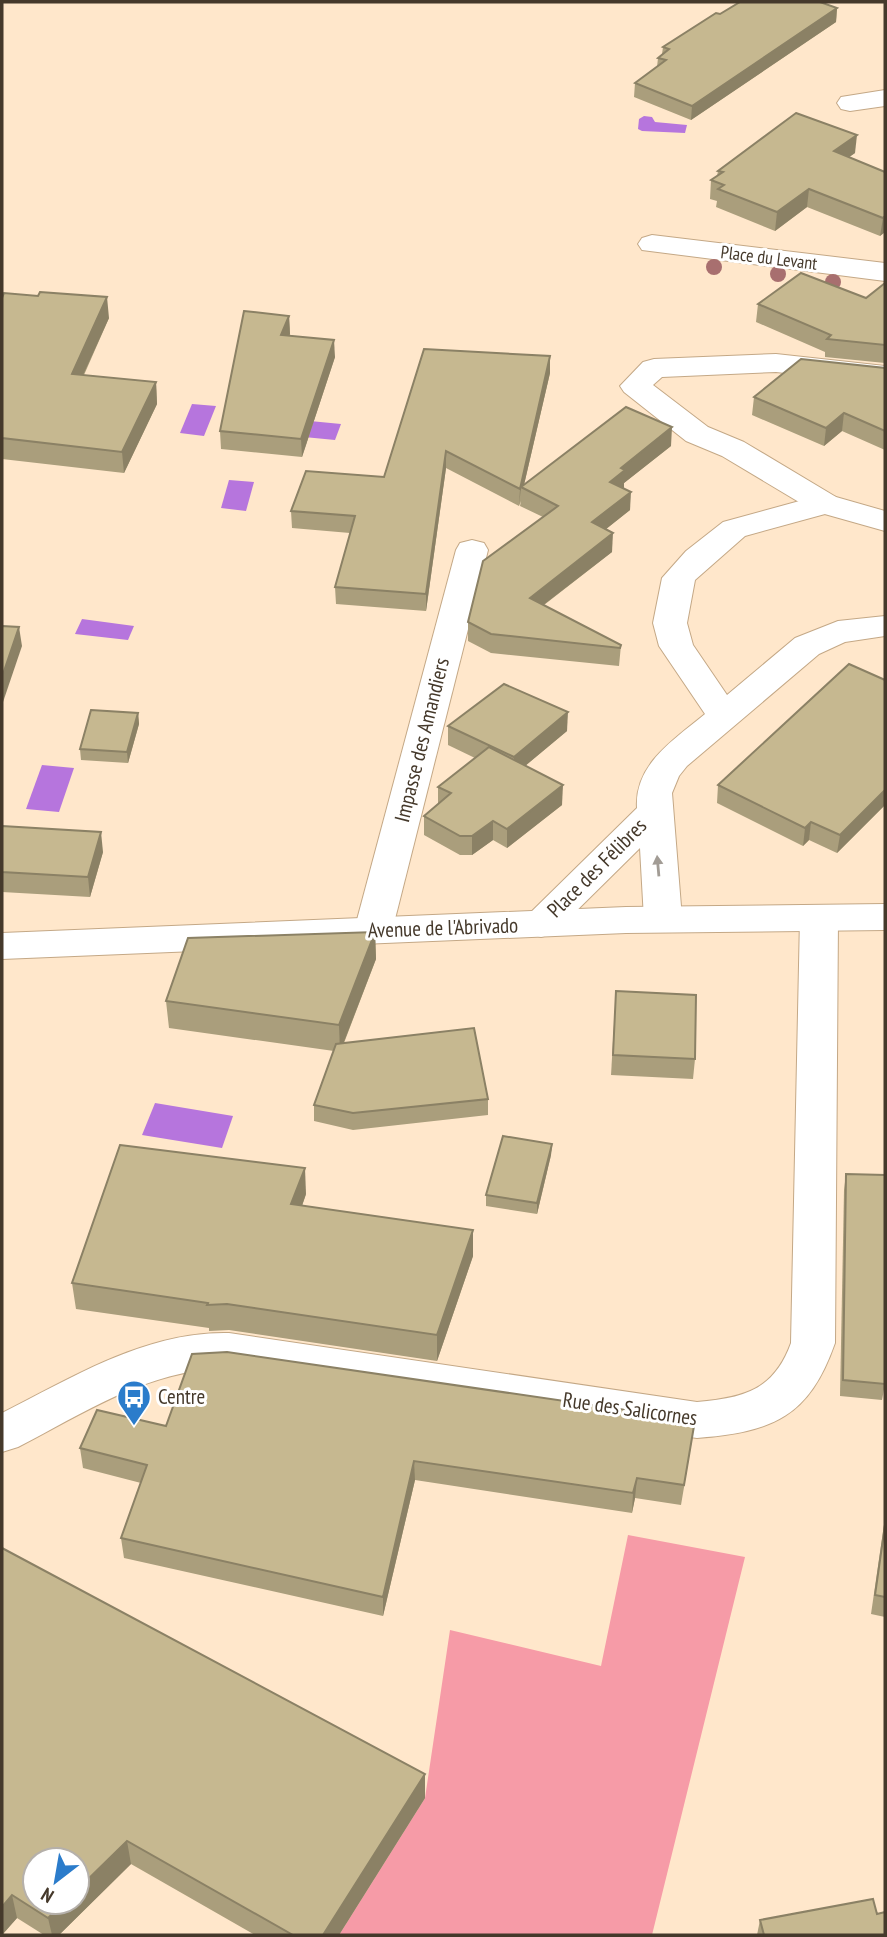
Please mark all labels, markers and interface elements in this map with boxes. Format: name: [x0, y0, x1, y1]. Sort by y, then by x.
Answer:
street label: Place du Levant: [719, 240, 819, 275]
street label: Impasse des Amandiers: [388, 655, 455, 825]
street label: Place des Félibres: [541, 812, 652, 923]
one-way arrow: [653, 855, 664, 877]
street label: Avenue de l'Abrivado: [367, 911, 519, 944]
bus stop icon: Centre: [115, 1378, 153, 1427]
place label: Centre: [158, 1383, 205, 1410]
street label: Rue des Salicornes: [561, 1386, 699, 1431]
north arrow: [21, 1846, 91, 1916]
text: N: [37, 1883, 58, 1909]

